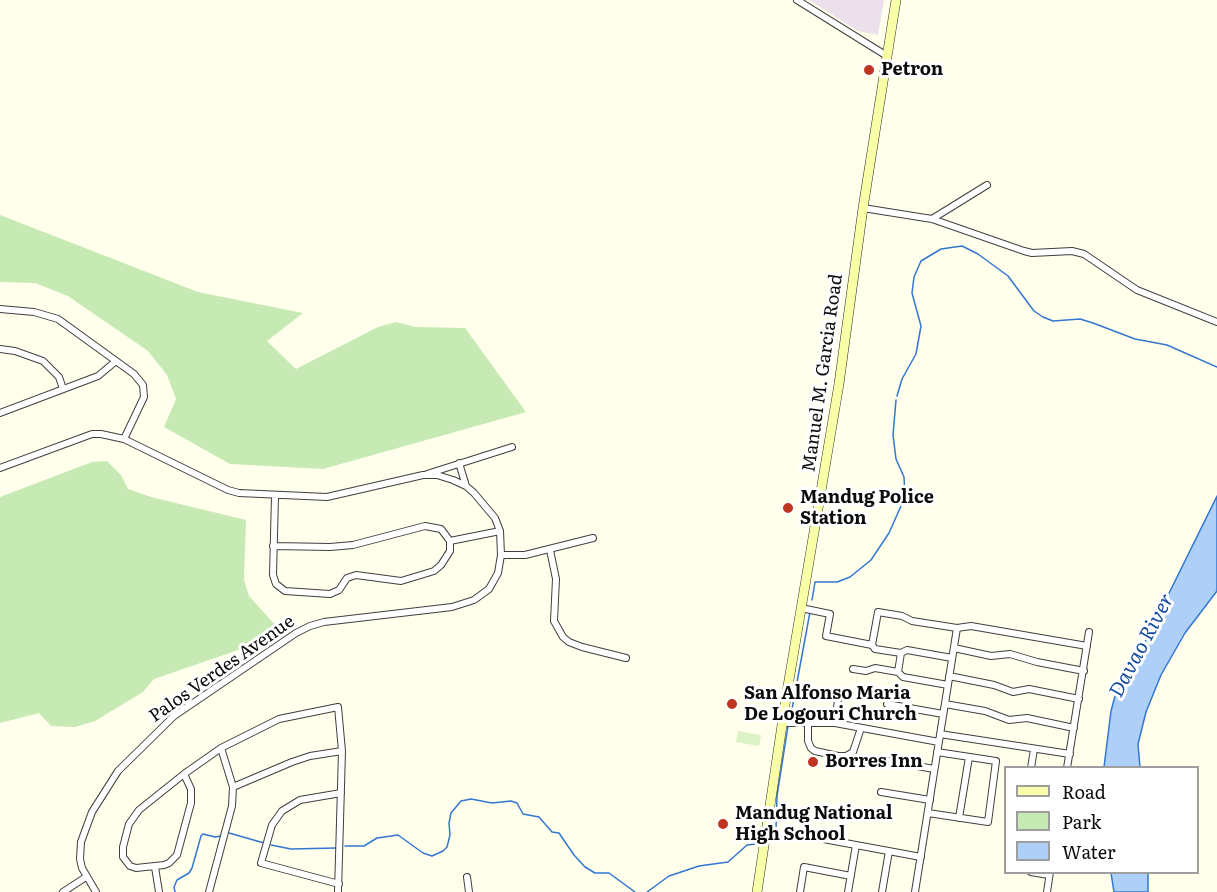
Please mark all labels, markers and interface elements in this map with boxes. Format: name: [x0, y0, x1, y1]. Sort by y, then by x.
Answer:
place label: Petron: [881, 59, 943, 81]
marker: Petron: [862, 63, 876, 77]
street label: Manuel M. Garcia Road: [798, 273, 848, 473]
place label: Mandug Police Station: [800, 487, 934, 530]
marker: Mandug Police Station: [781, 501, 795, 515]
water label: Davao River: [1105, 590, 1179, 702]
street label: Palos Verdes Avenue: [145, 611, 299, 727]
place label: San Alfonso Maria De Logouri Church: [744, 683, 917, 726]
marker: San Alfonso Maria De Logouri Church: [725, 697, 739, 711]
place label: Borres Inn: [825, 751, 923, 773]
marker: Borres Inn: [806, 755, 820, 769]
legend: [1004, 766, 1199, 874]
text: Road: [1062, 778, 1106, 805]
place label: Mandug National High School: [735, 803, 893, 846]
text: Park: [1062, 808, 1101, 835]
marker: Mandug National High School: [716, 817, 730, 831]
text: Water: [1062, 838, 1115, 865]

